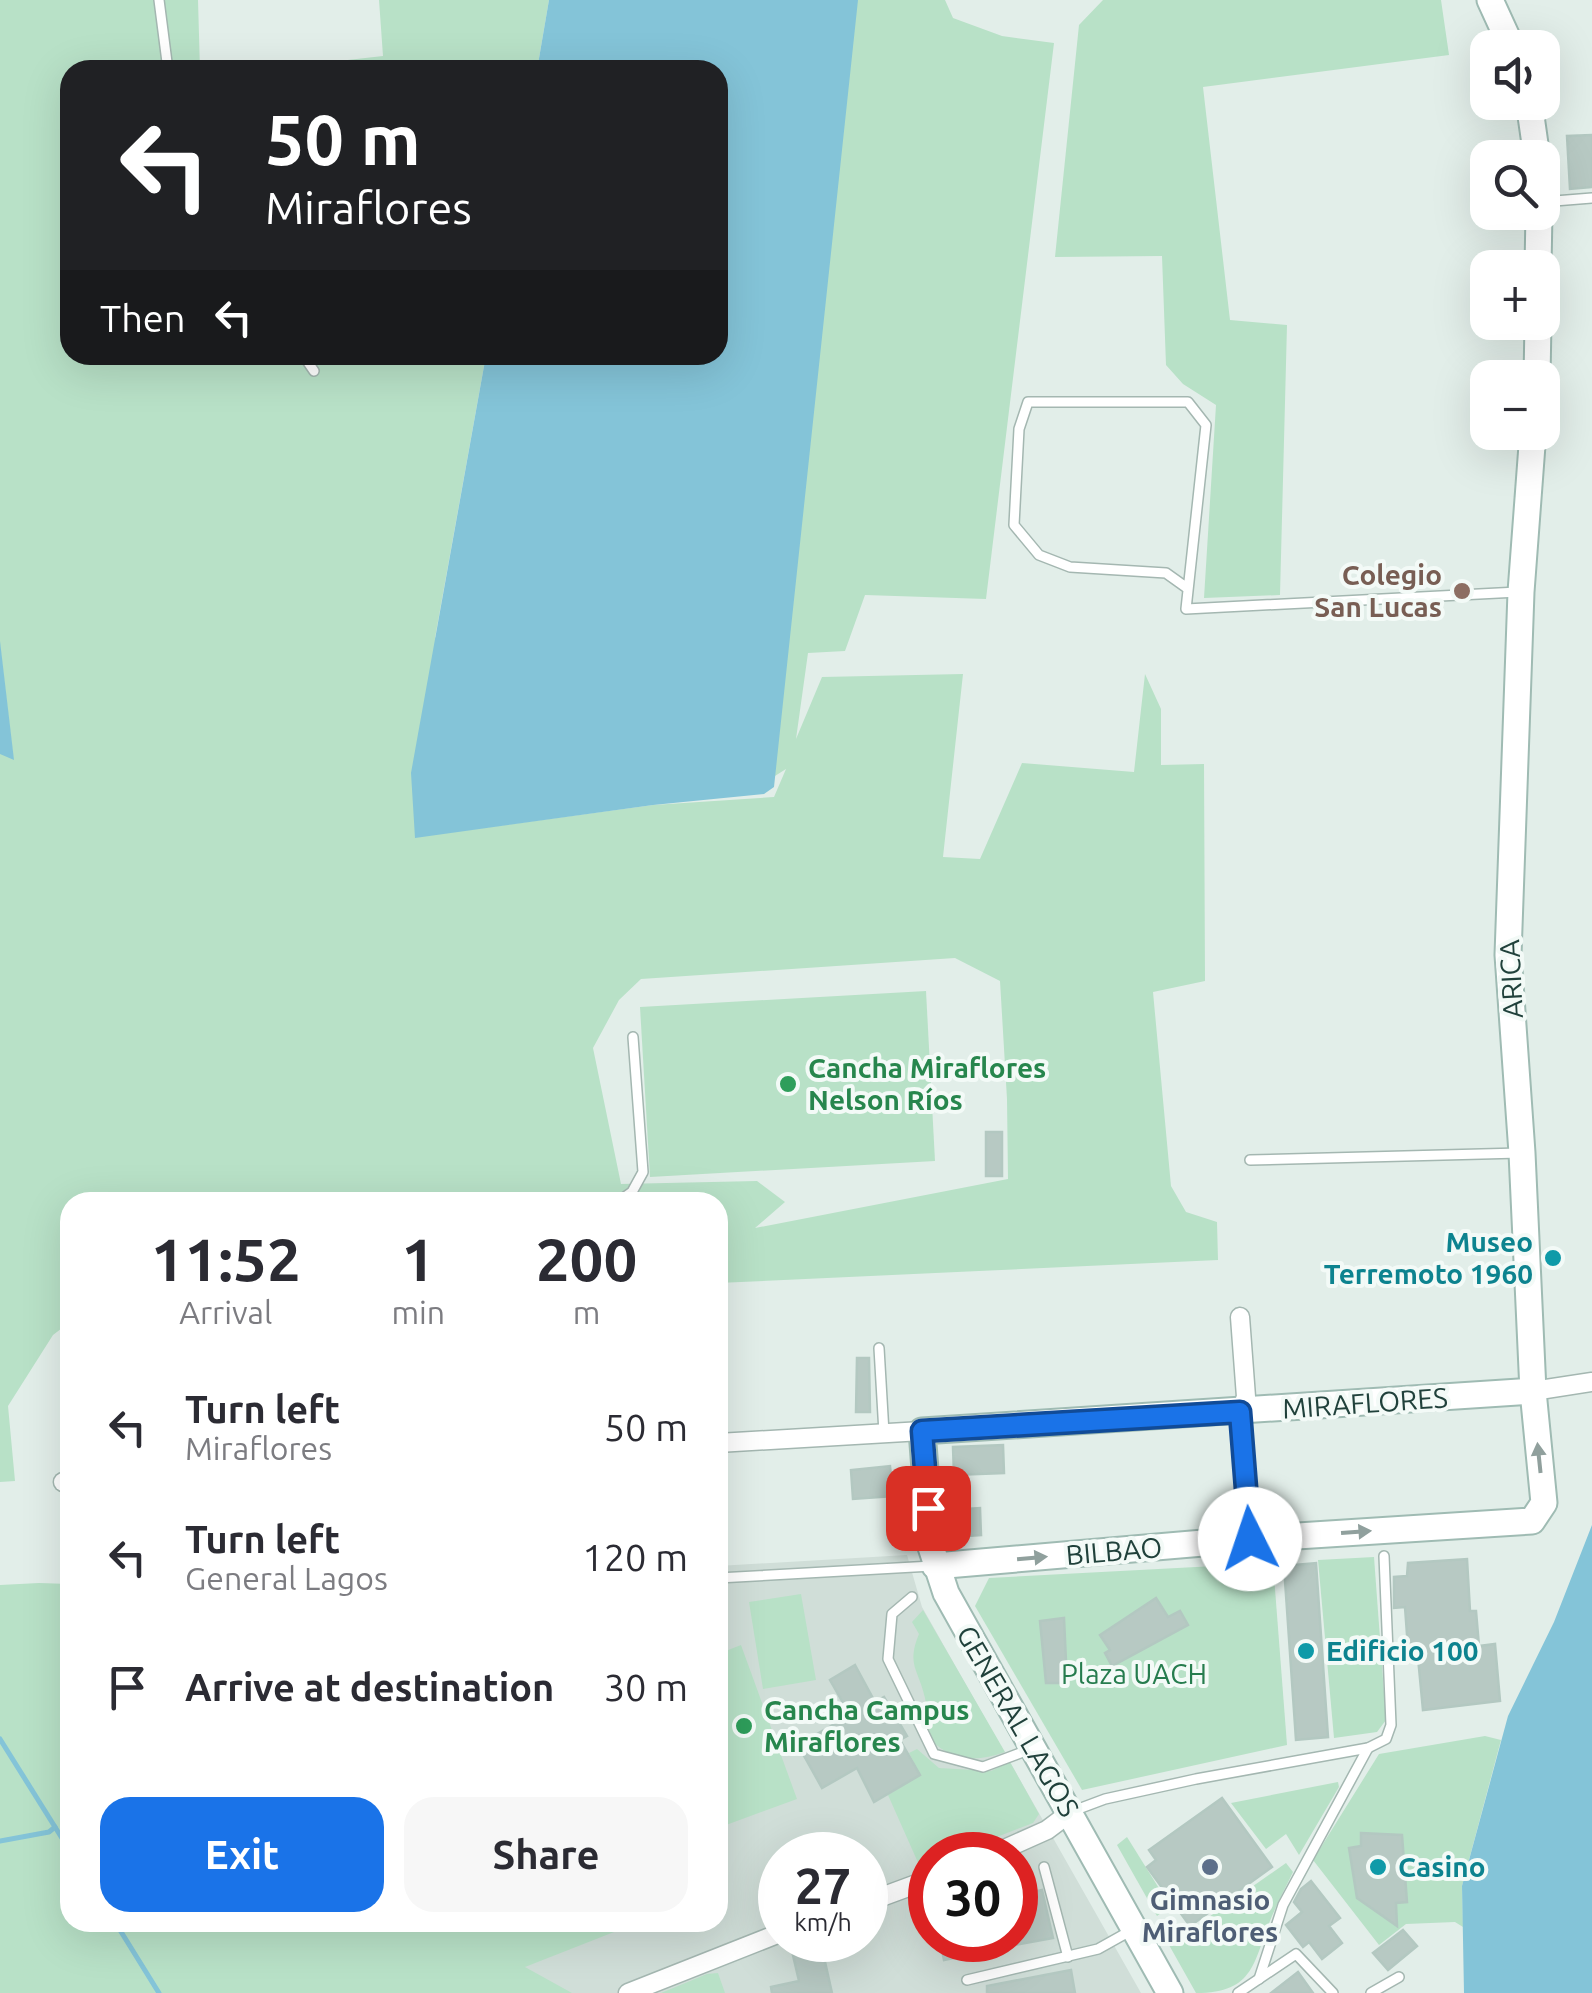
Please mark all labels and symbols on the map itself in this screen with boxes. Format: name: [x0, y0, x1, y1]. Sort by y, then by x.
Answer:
place label: Colegio San Lucas: [1314, 559, 1442, 622]
marker: Colegio San Lucas: [1451, 580, 1473, 602]
street label: ARICA: [1493, 939, 1528, 1019]
place label: Cancha Miraflores Nelson Ríos: [808, 1052, 1046, 1115]
marker: Cancha Miraflores Nelson Ríos: [777, 1073, 799, 1095]
place label: Museo Terremoto 1960: [1324, 1226, 1533, 1289]
marker: Museo Terremoto 1960: [1542, 1247, 1564, 1269]
street label: MIRAFLORES: [1281, 1381, 1449, 1424]
one-way arrow: [1531, 1441, 1547, 1473]
pin: [886, 1466, 971, 1551]
position arrow: [1198, 1487, 1302, 1591]
one-way arrow: [1341, 1524, 1373, 1540]
street label: BILBAO: [1064, 1531, 1163, 1570]
one-way arrow: [1017, 1549, 1049, 1565]
street label: GENERAL LAGOS: [951, 1620, 1086, 1822]
place label: Edificio 100: [1326, 1635, 1479, 1666]
marker: Edificio 100: [1295, 1640, 1317, 1662]
park label: Plaza UACH: [1061, 1658, 1207, 1689]
place label: Cancha Campus Miraflores: [764, 1694, 969, 1757]
marker: Cancha Campus Miraflores: [733, 1715, 755, 1737]
speed limit sign: 30: [908, 1832, 1038, 1962]
place label: Casino: [1398, 1851, 1486, 1882]
marker: Gimnasio Miraflores: [1199, 1856, 1221, 1878]
marker: Casino: [1367, 1856, 1389, 1878]
place label: Gimnasio Miraflores: [1142, 1884, 1278, 1947]

